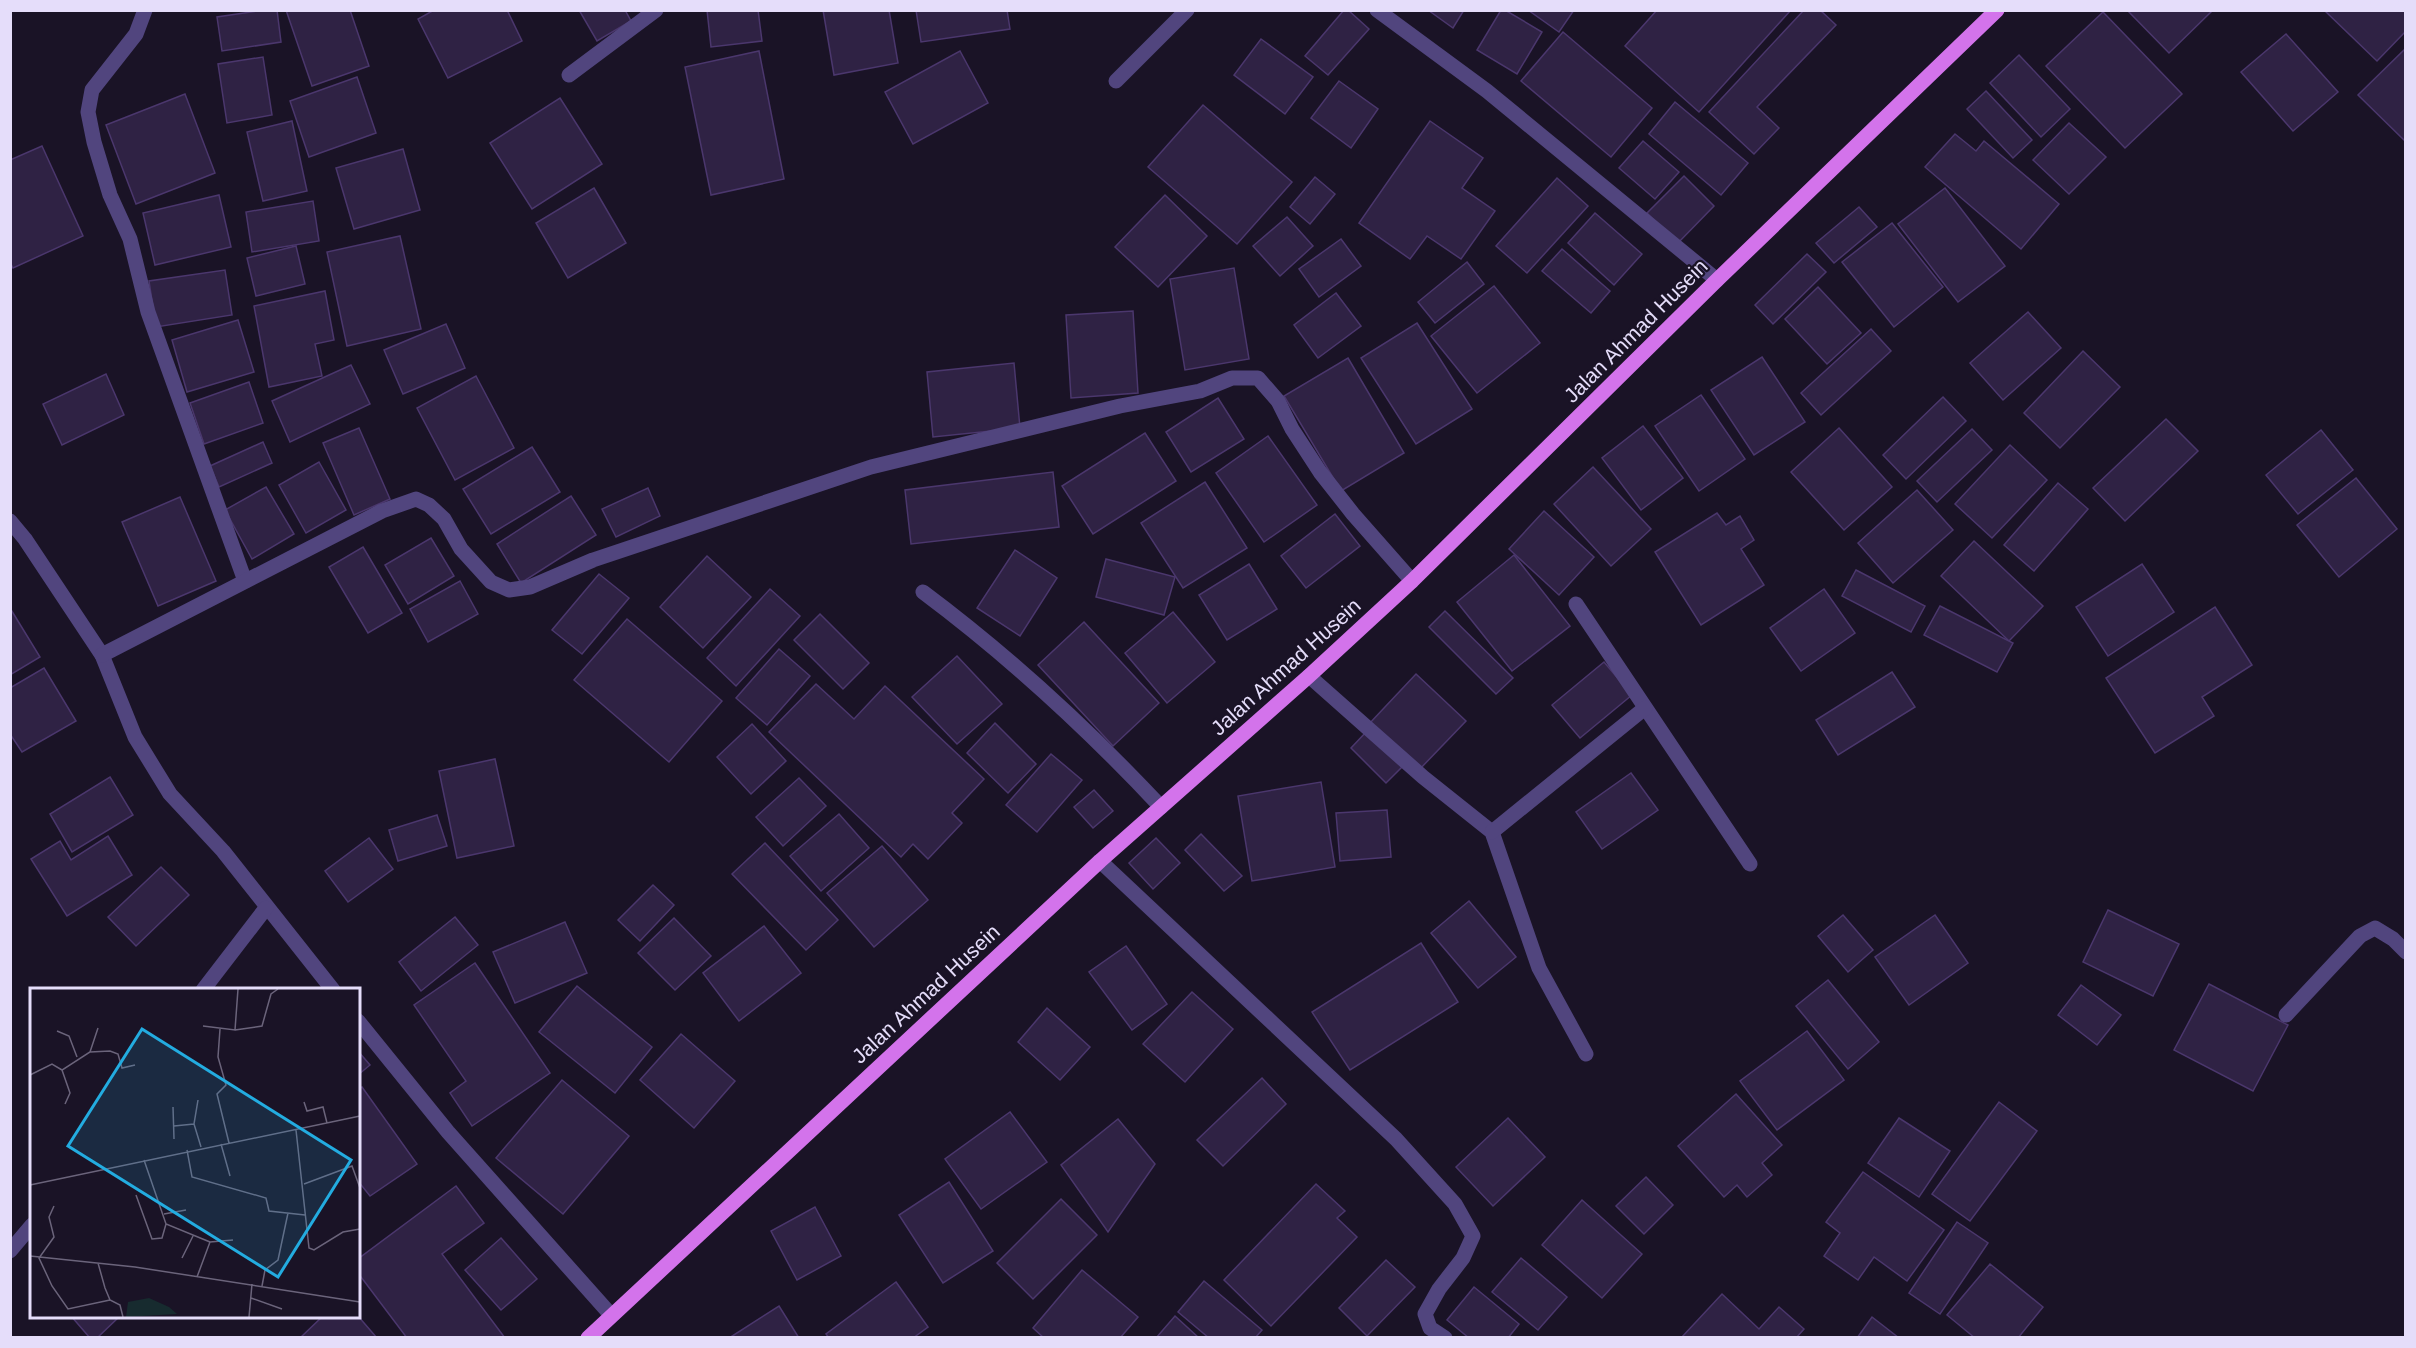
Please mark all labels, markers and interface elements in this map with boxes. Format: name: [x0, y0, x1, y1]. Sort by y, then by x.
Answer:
street label: Jalan Ahmad Husein: [1559, 254, 1712, 407]
street label: Jalan Ahmad Husein: [1206, 594, 1365, 740]
street label: Jalan Ahmad Husein: [847, 920, 1004, 1068]
inset map: [30, 988, 360, 1318]

